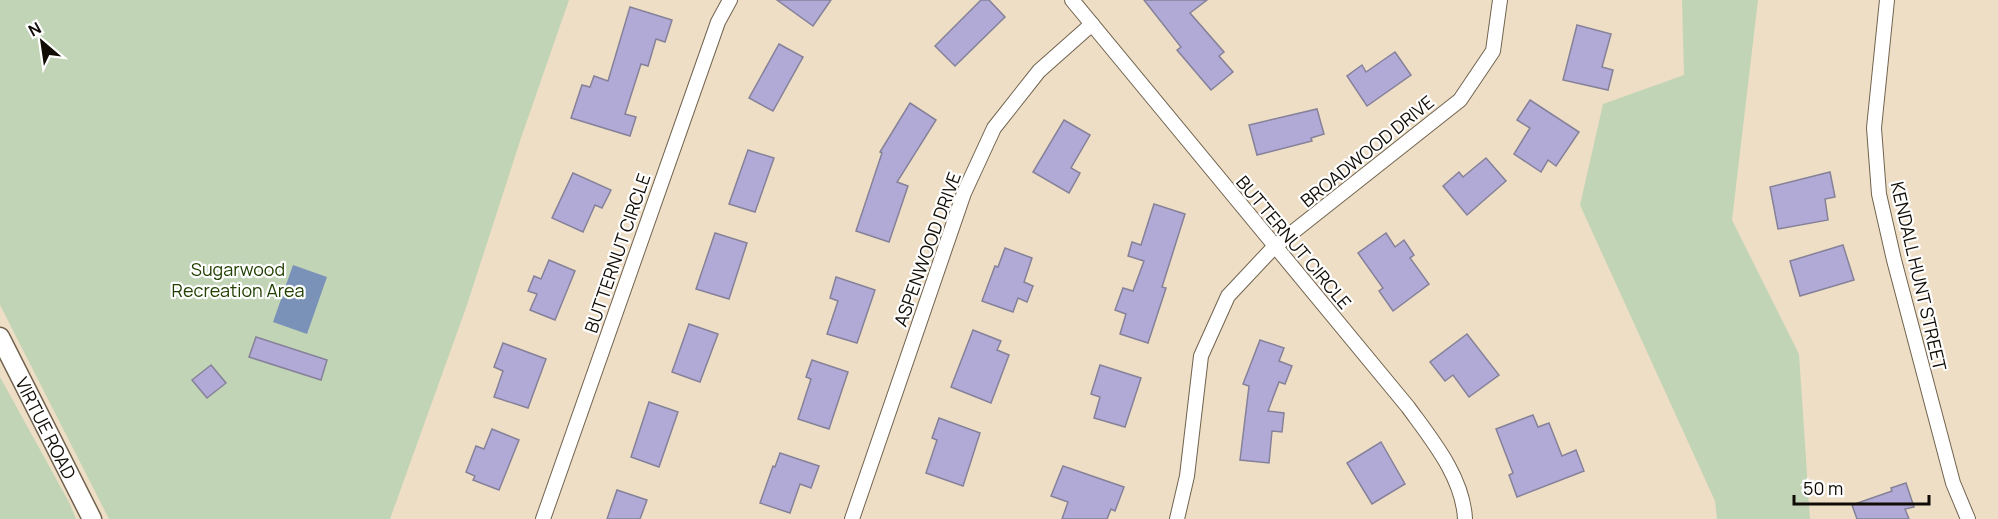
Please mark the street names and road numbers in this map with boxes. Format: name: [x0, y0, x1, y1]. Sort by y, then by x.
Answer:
street label: BROADWOOD DRIVE: [1295, 90, 1439, 212]
street label: ASPENWOOD DRIVE: [888, 169, 966, 329]
street label: BUTTERNUT CIRCLE: [578, 170, 656, 336]
street label: BUTTERNUT CIRCLE: [1231, 170, 1357, 314]
street label: KENDALL HUNT STREET: [1886, 179, 1952, 373]
street label: VIRTUE ROAD: [10, 373, 82, 483]

